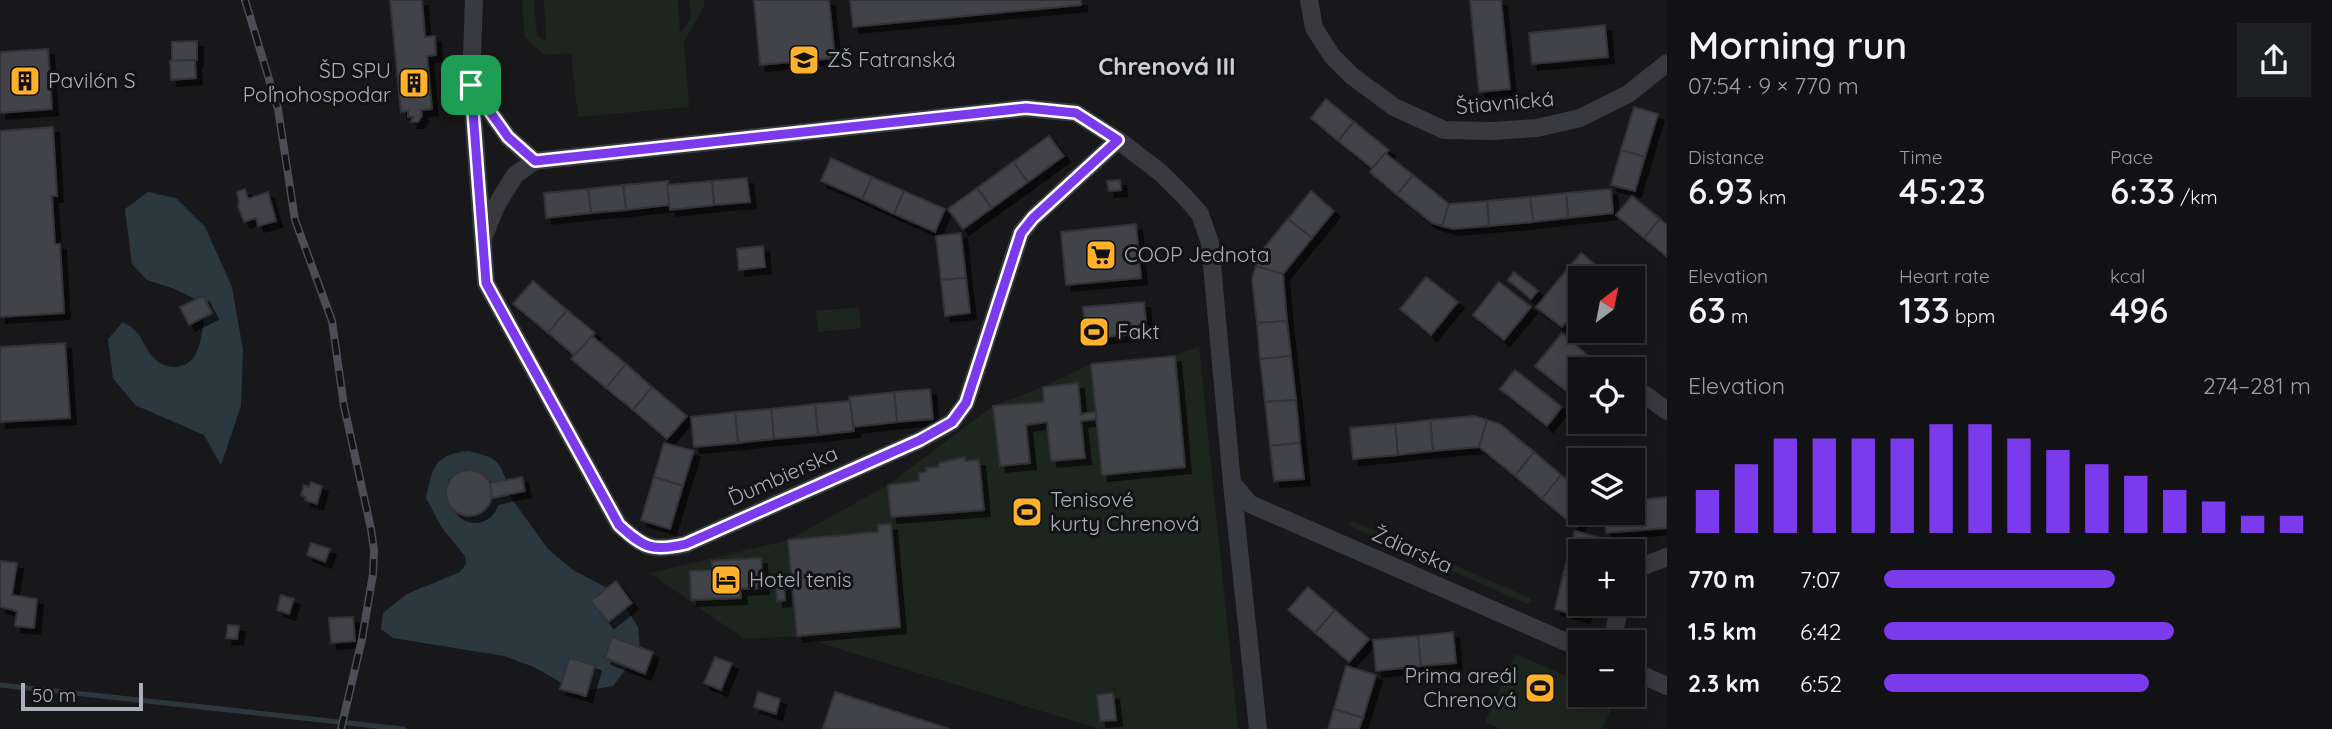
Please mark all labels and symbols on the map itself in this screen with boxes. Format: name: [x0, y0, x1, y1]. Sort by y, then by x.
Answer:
school or university icon: ZŠ Fatranská: [787, 43, 821, 77]
place label: ZŠ Fatranská: [827, 46, 956, 72]
district label: Chrenová III: [1098, 51, 1236, 81]
pin: [441, 55, 501, 115]
place label: ŠD SPU Poľnohospodar: [243, 57, 391, 107]
building icon: Pavilón S: [8, 64, 42, 98]
building icon: ŠD SPU Poľnohospodar: [397, 66, 431, 100]
place label: Pavilón S: [48, 67, 136, 93]
street label: Štiavnická: [1455, 85, 1555, 119]
supermarket icon: COOP Jednota: [1084, 238, 1118, 272]
place label: COOP Jednota: [1124, 241, 1269, 267]
north arrow: [1568, 266, 1645, 343]
sports icon: Fakt: [1077, 315, 1111, 349]
place label: Fakt: [1117, 318, 1160, 344]
street label: Ďumbierska: [724, 439, 841, 511]
place label: Tenisové kurty Chrenová: [1050, 486, 1200, 536]
sports icon: Tenisové kurty Chrenová: [1010, 495, 1044, 529]
street label: Ždiarska: [1368, 520, 1457, 578]
hotel icon: Hotel tenis: [709, 563, 743, 597]
place label: Hotel tenis: [749, 566, 852, 592]
place label: Prima areál Chrenová: [1404, 662, 1517, 712]
sports icon: Prima areál Chrenová: [1523, 671, 1557, 705]
scale bar: [21, 680, 144, 712]

